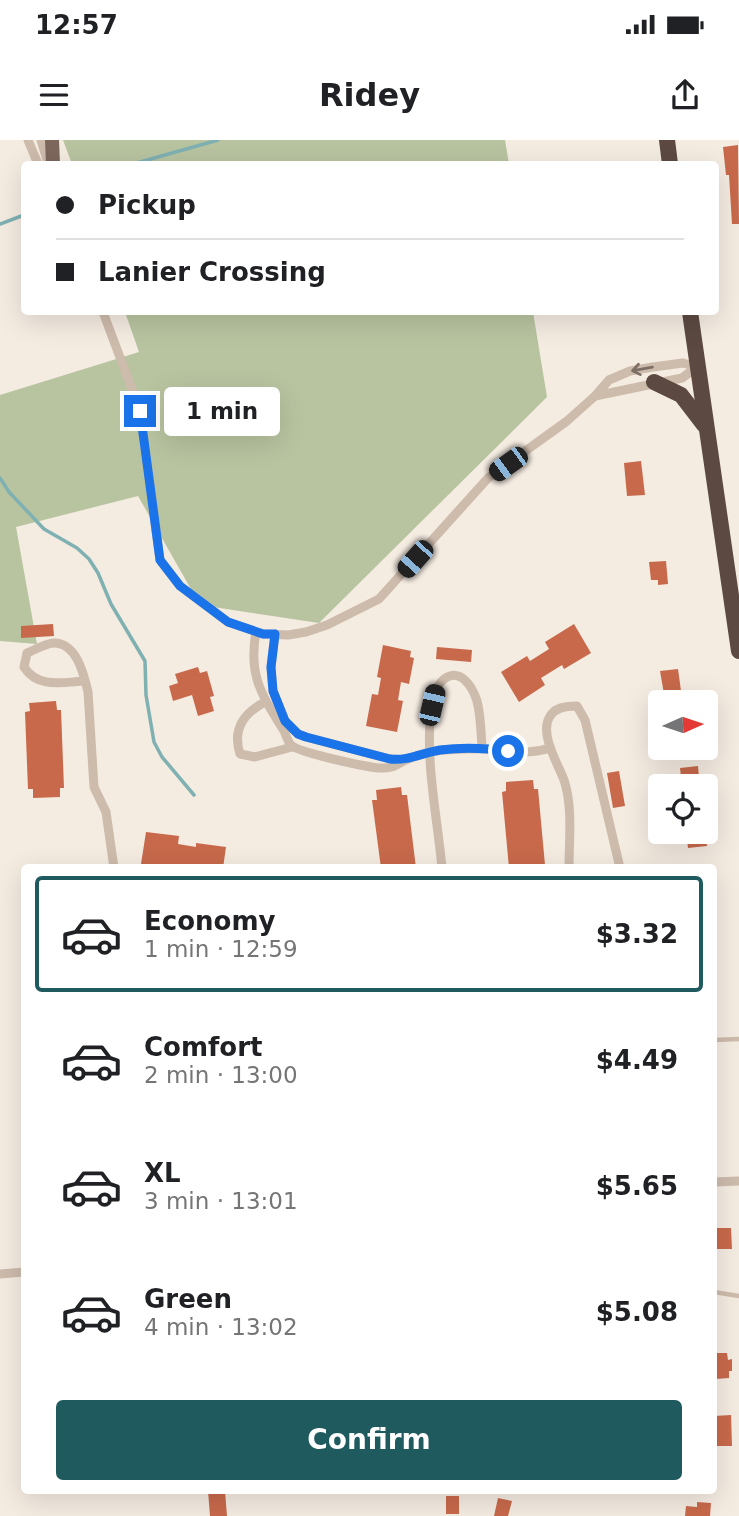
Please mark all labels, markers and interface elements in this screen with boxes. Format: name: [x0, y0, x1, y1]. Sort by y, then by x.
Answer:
text: 12:57: [35, 10, 118, 40]
icon: menu: [35, 76, 73, 114]
text: Ridey: [319, 76, 420, 114]
icon: share: [666, 76, 704, 114]
text: Pickup: [98, 190, 196, 220]
text: Lanier Crossing: [98, 257, 326, 287]
one-way arrow: [631, 363, 654, 376]
callout: 1 min: [164, 386, 280, 436]
route end: [124, 395, 156, 427]
text: 1 min: [186, 398, 258, 424]
car: [485, 443, 532, 485]
car: [394, 536, 437, 582]
car: [418, 682, 447, 728]
north arrow: [648, 690, 718, 760]
map controls: [648, 690, 718, 844]
route start: [492, 735, 524, 767]
button: locate: [648, 774, 718, 844]
icon: car: [60, 903, 123, 966]
text: Economy: [144, 906, 275, 936]
text: $3.32: [596, 919, 678, 949]
text: 1 min · 12:59: [144, 936, 298, 962]
icon: car: [60, 1029, 123, 1092]
text: Comfort: [144, 1032, 262, 1062]
text: $4.49: [596, 1045, 678, 1075]
text: 2 min · 13:00: [144, 1062, 298, 1088]
icon: car: [60, 1155, 123, 1218]
text: XL: [144, 1158, 181, 1188]
text: $5.65: [596, 1171, 678, 1201]
text: 3 min · 13:01: [144, 1188, 298, 1214]
icon: car: [60, 1281, 123, 1344]
text: Green: [144, 1284, 232, 1314]
text: $5.08: [596, 1297, 678, 1327]
text: 4 min · 13:02: [144, 1314, 298, 1340]
button: Confirm: [56, 1400, 682, 1480]

